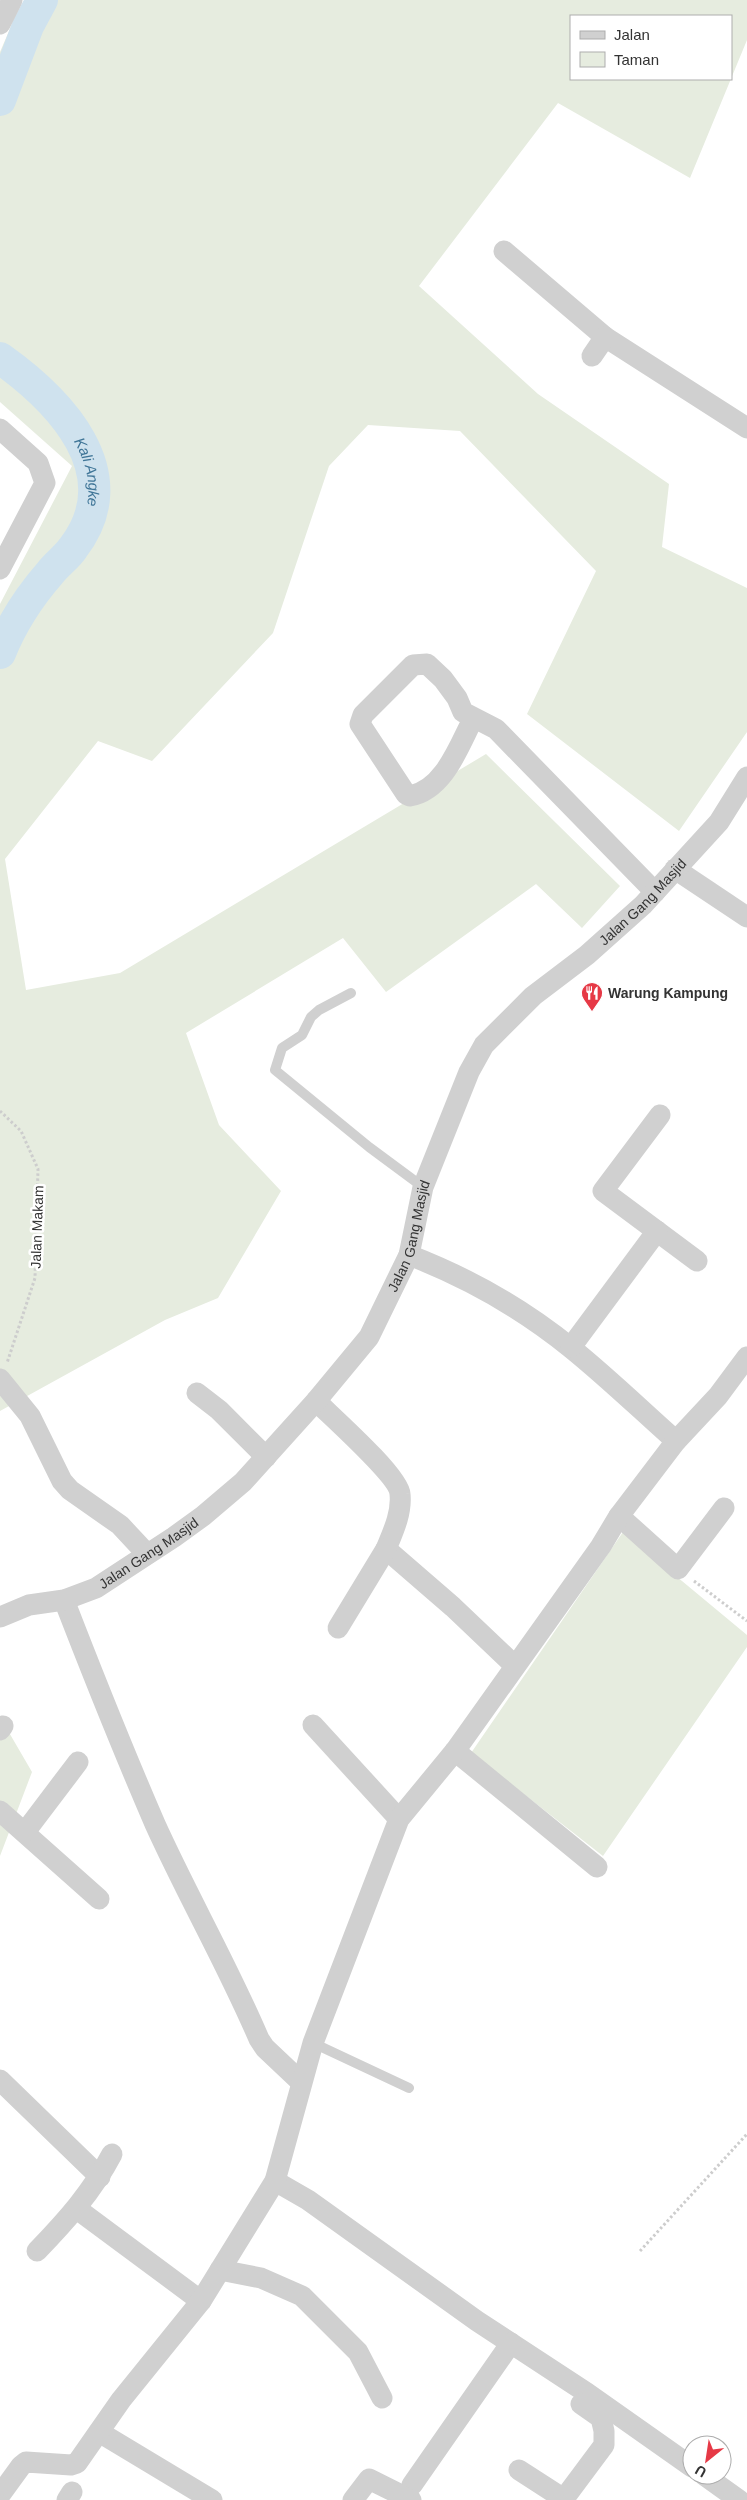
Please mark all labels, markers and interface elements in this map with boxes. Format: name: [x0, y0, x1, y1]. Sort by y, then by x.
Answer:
legend: [570, 15, 732, 80]
text: Jalan: [614, 26, 650, 43]
text: Taman: [614, 51, 659, 68]
water label: Kali Angke: [72, 434, 103, 508]
street label: Jalan Gang Masjid: [596, 855, 689, 948]
restaurant icon: Warung Kampung: [580, 981, 604, 1012]
place label: Warung Kampung: [608, 985, 728, 1001]
street label: Jalan Gang Masjid: [384, 1178, 433, 1294]
street label: Jalan Makam: [28, 1185, 46, 1269]
street label: Jalan Gang Masjid: [96, 1514, 201, 1592]
north arrow: [682, 2435, 732, 2485]
text: U: [692, 2462, 709, 2481]

